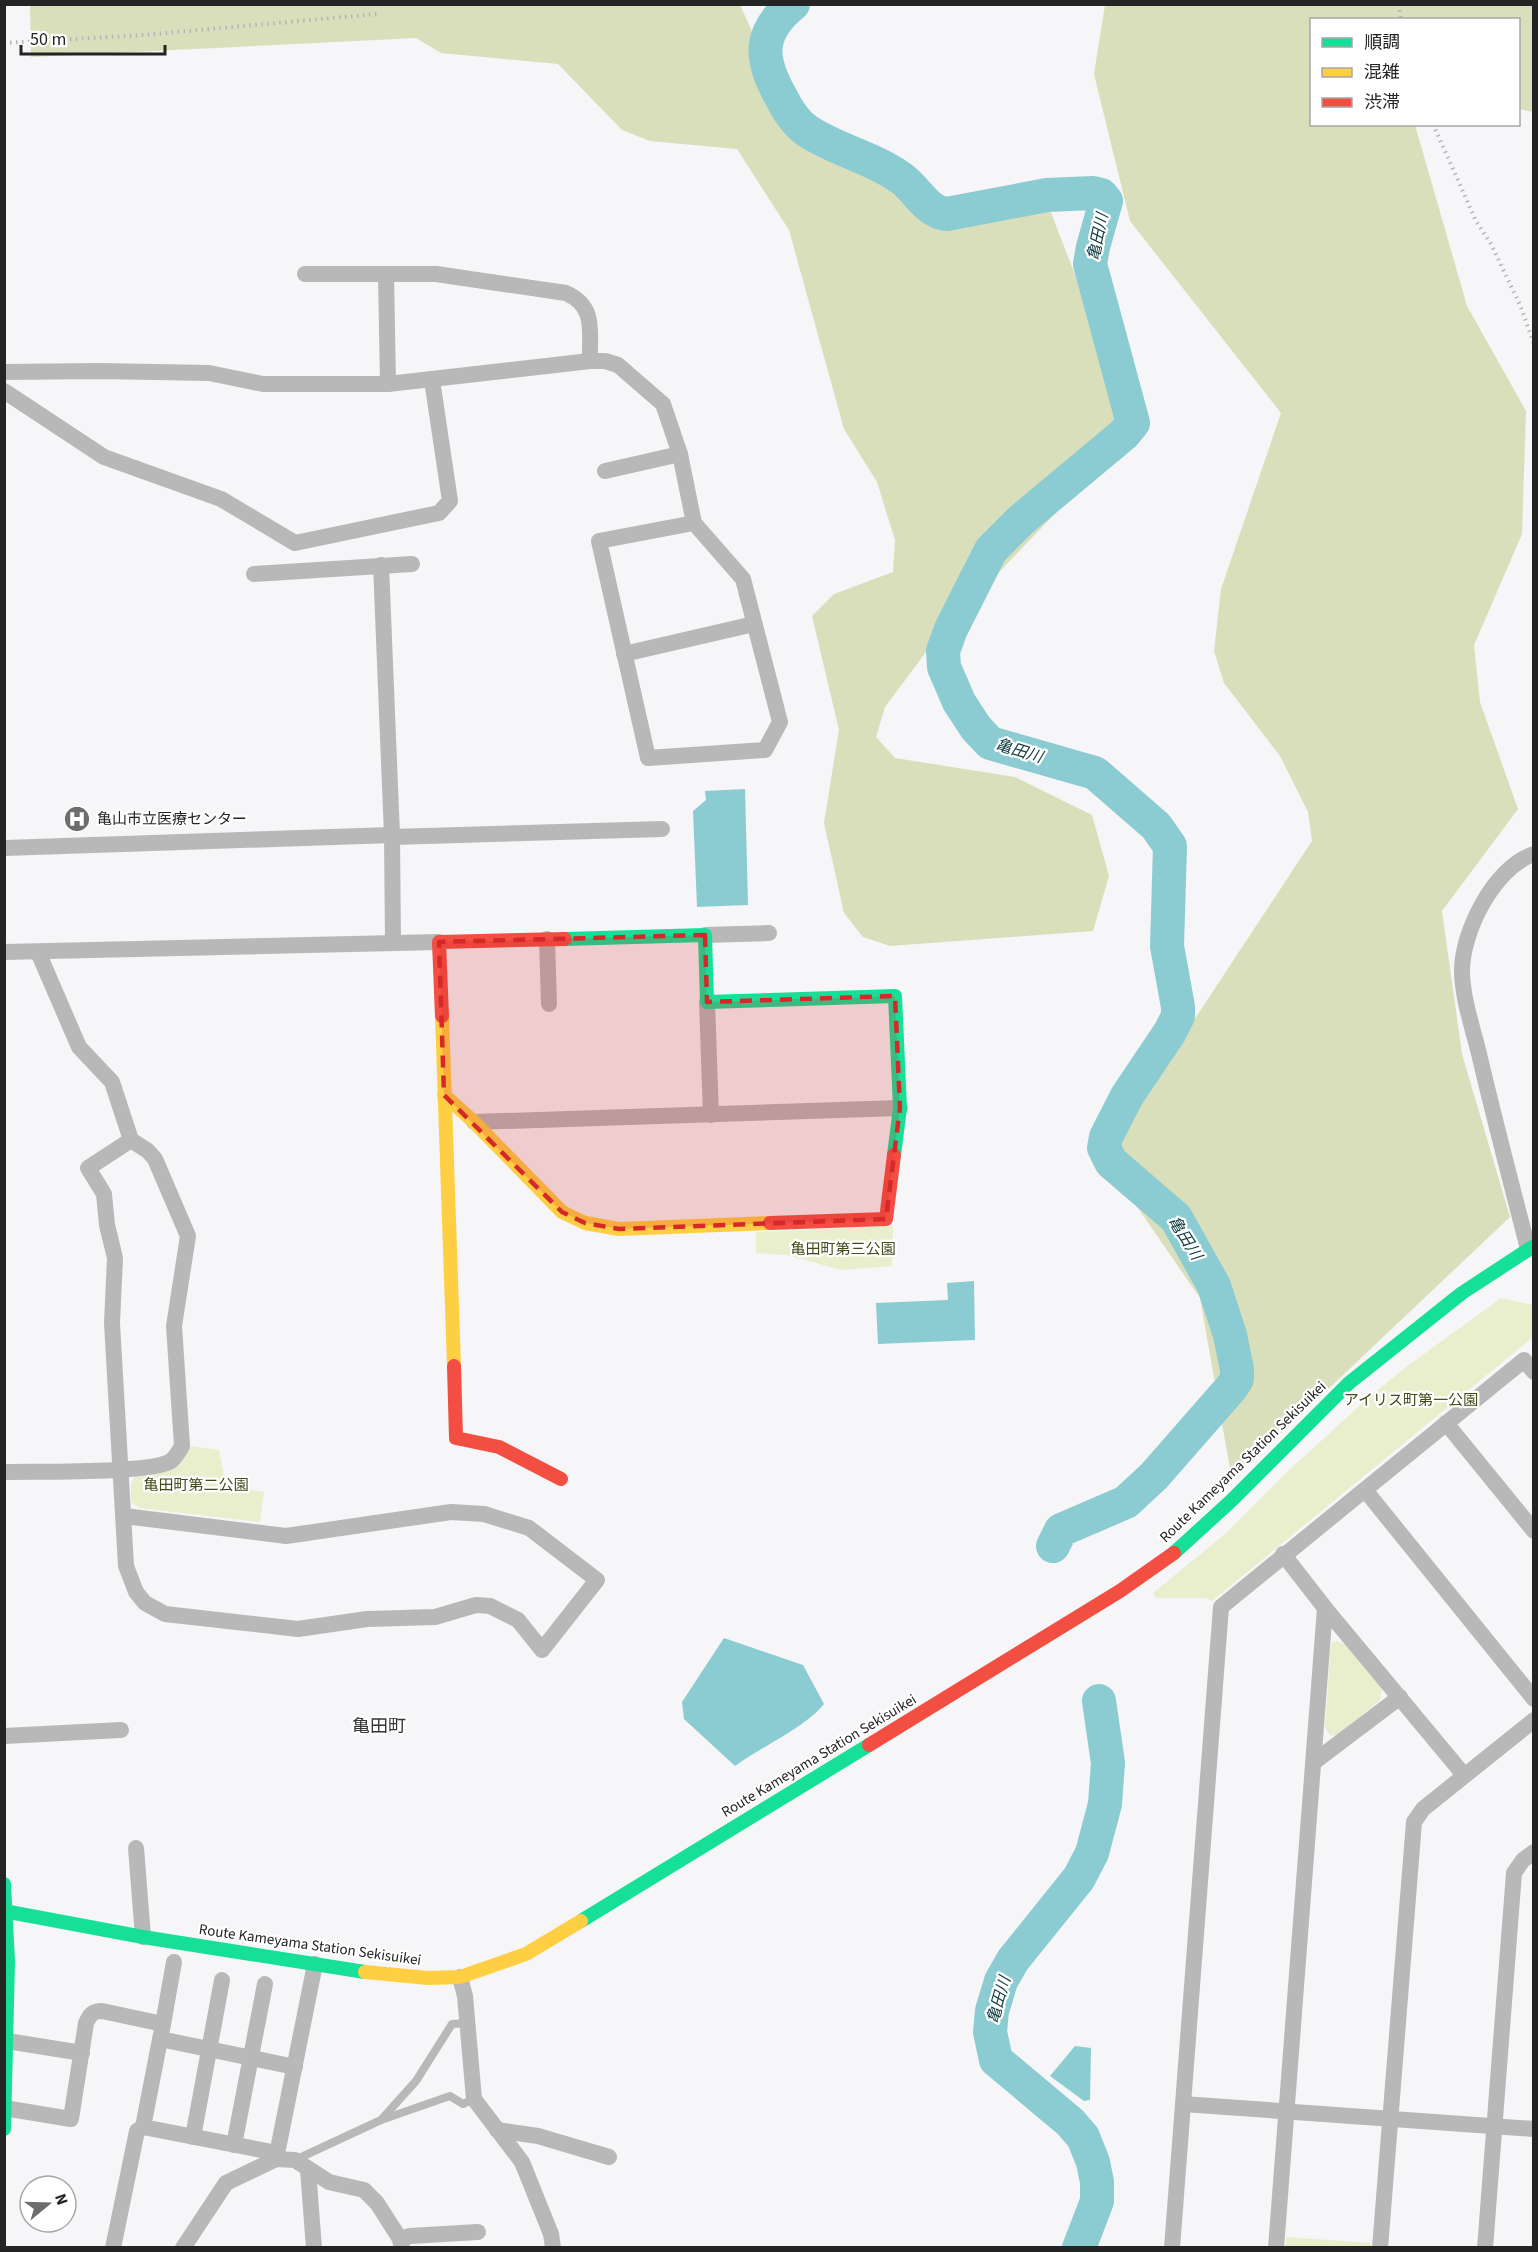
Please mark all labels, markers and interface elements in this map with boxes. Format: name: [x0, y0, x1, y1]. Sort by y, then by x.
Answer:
scale bar: [21, 18, 165, 56]
legend: [1310, 18, 1520, 126]
text: 50 m: [30, 27, 66, 52]
text: 順調: [1364, 30, 1400, 55]
text: 混雑: [1364, 60, 1400, 85]
text: 渋滞: [1364, 90, 1400, 115]
water label: 亀田川: [1082, 209, 1114, 263]
water label: 亀田川: [993, 733, 1047, 769]
hospital icon: 亀山市立医療センター: [62, 804, 92, 834]
place label: 亀山市立医療センター: [97, 809, 247, 830]
water label: 亀田川: [1163, 1212, 1208, 1266]
park label: 亀田町第三公園: [790, 1239, 896, 1260]
street label: Route Kameyama Station Sekisuikei: [1155, 1377, 1331, 1547]
park label: アイリス町第一公園: [1344, 1390, 1478, 1411]
park label: 亀田町第二公園: [143, 1475, 249, 1496]
street label: Route Kameyama Station Sekisuikei: [717, 1689, 921, 1823]
district label: 亀田町: [352, 1714, 406, 1739]
street label: Route Kameyama Station Sekisuikei: [197, 1919, 423, 1971]
water label: 亀田川: [982, 1972, 1017, 2026]
north arrow: [18, 2174, 78, 2234]
text: N: [49, 2191, 73, 2208]

